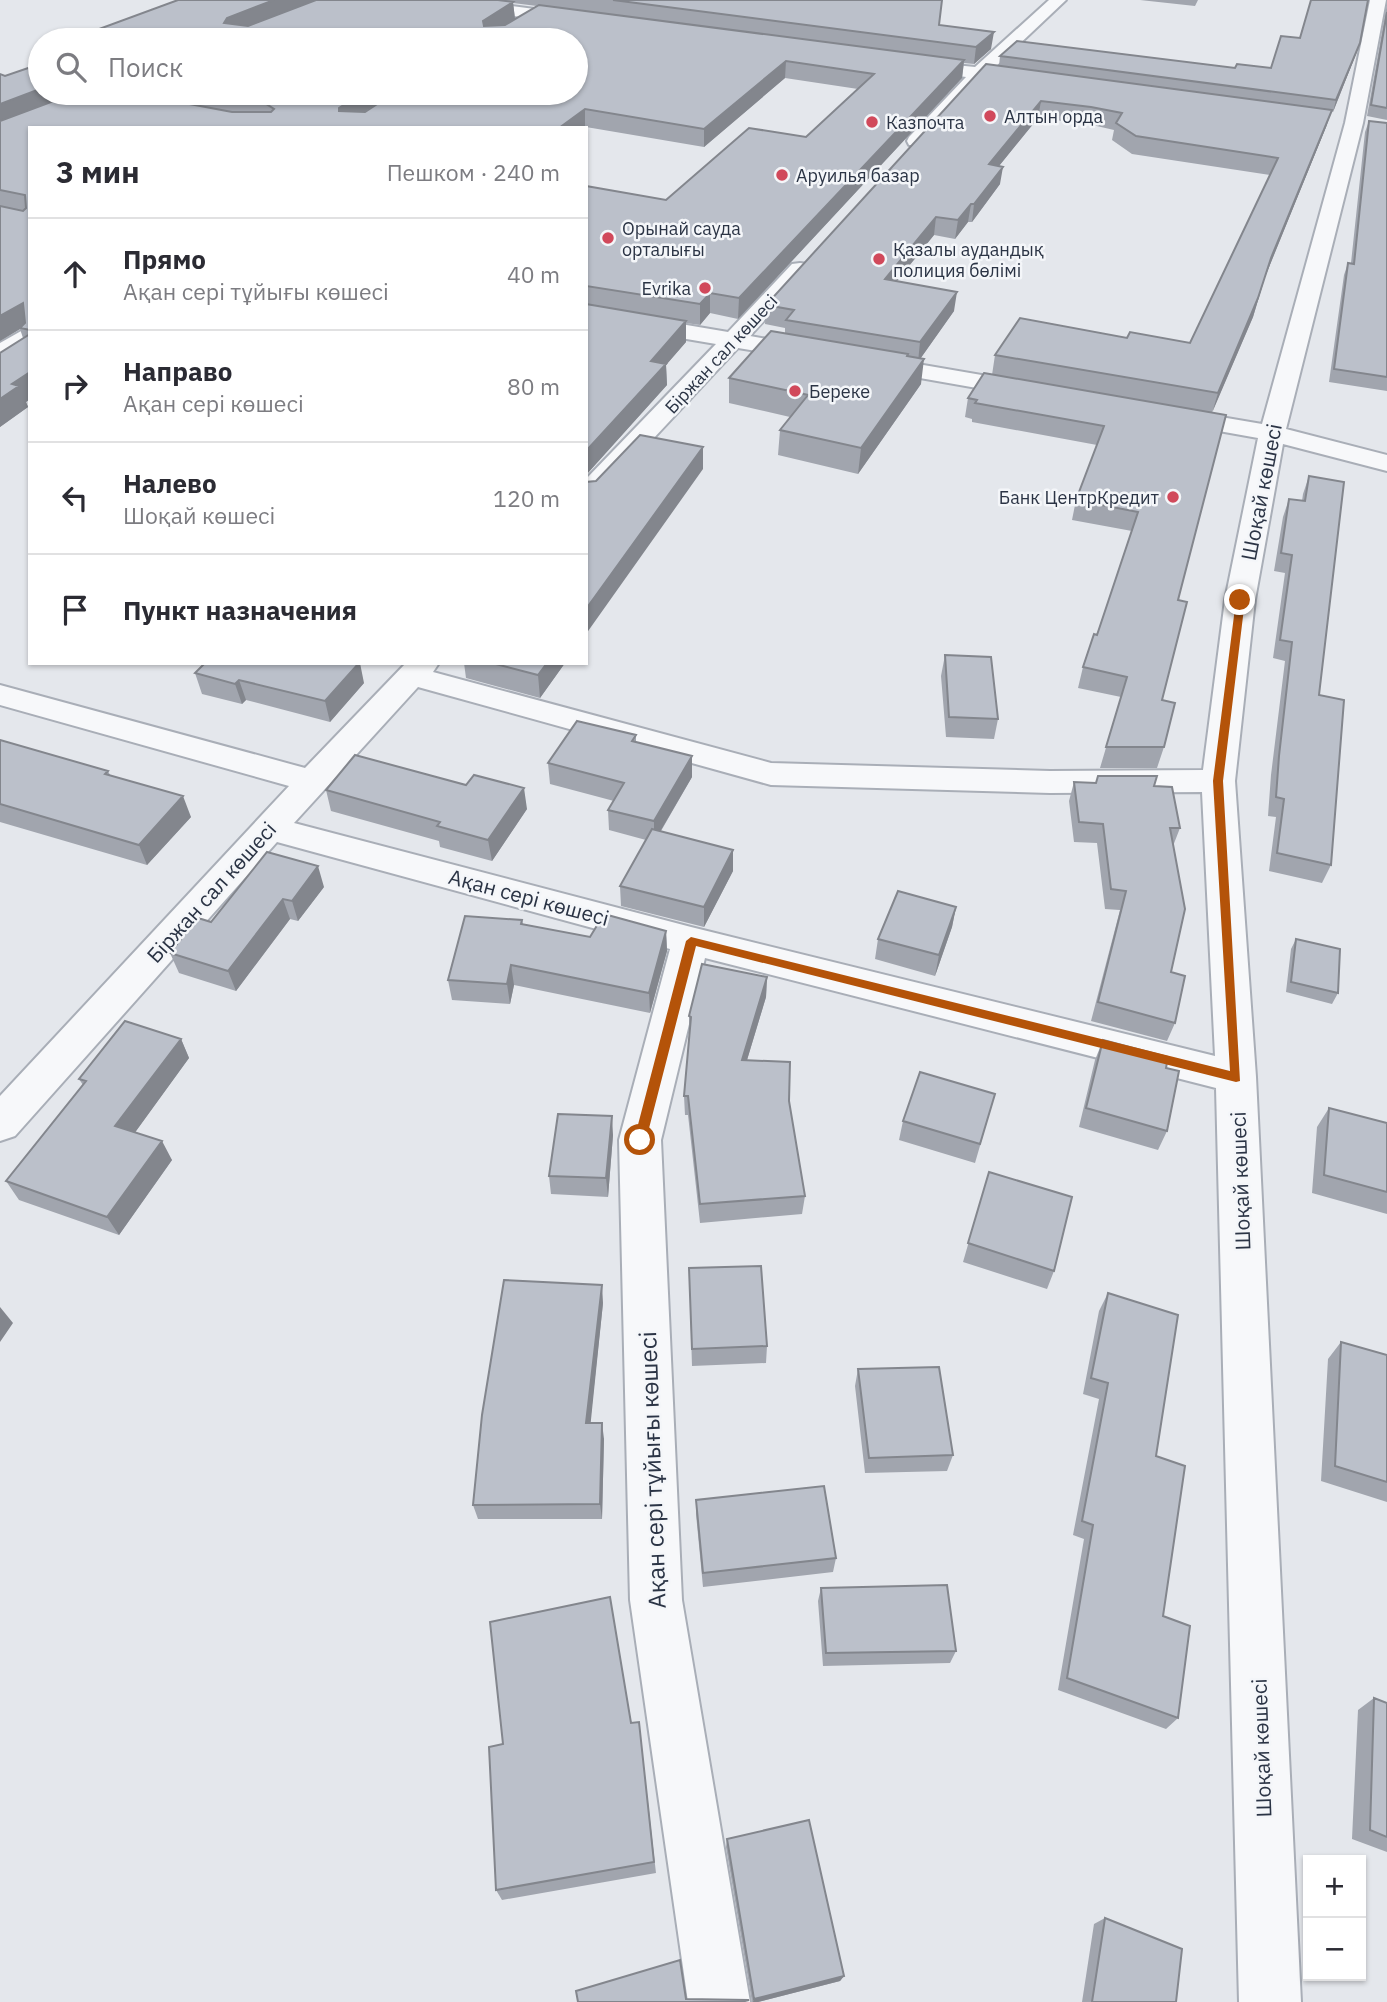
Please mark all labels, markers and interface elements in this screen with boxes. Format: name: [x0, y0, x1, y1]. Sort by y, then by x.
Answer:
search box: [28, 28, 588, 105]
icon: search: [52, 48, 90, 86]
text: Поиск: [108, 50, 183, 84]
place label: Алтын орда: [1004, 105, 1104, 128]
marker: Алтын орда: [982, 108, 998, 124]
place label: Казпочта: [886, 111, 965, 134]
marker: Казпочта: [864, 114, 880, 130]
text: 3 мин: [56, 152, 140, 191]
text: Пешком · 240 m: [387, 157, 560, 187]
place label: Аруилья базар: [796, 164, 920, 187]
marker: Аруилья базар: [774, 167, 790, 183]
place label: Орынай сауда орталығы: [622, 217, 741, 261]
marker: Орынай сауда орталығы: [600, 230, 616, 246]
place label: Қазалы аудандық полиция бөлімі: [893, 238, 1044, 282]
text: Прямо: [123, 242, 206, 276]
marker: Қазалы аудандық полиция бөлімі: [871, 251, 887, 267]
icon: ahead: [56, 255, 94, 293]
text: 40 m: [507, 259, 560, 289]
text: Ақан сері тұйығы көшесі: [123, 276, 389, 306]
place label: Evrika: [642, 277, 691, 300]
marker: Evrika: [697, 280, 713, 296]
street label: Біржан сал көшесі: [660, 289, 782, 419]
text: Направо: [123, 354, 232, 388]
icon: right: [56, 367, 94, 405]
text: 80 m: [507, 371, 560, 401]
place label: Береке: [809, 380, 870, 403]
marker: Береке: [787, 383, 803, 399]
text: Ақан сері көшесі: [123, 388, 304, 418]
street label: Шоқай көшесі: [1234, 421, 1288, 563]
text: Налево: [123, 466, 217, 500]
icon: left: [56, 479, 94, 517]
text: 120 m: [493, 483, 560, 513]
place label: Банк ЦентрКредит: [999, 486, 1159, 509]
marker: Банк ЦентрКредит: [1165, 489, 1181, 505]
text: Шоқай көшесі: [123, 500, 275, 530]
route end: [1224, 584, 1255, 615]
icon: arrive: [56, 591, 94, 629]
text: Пункт назначения: [123, 593, 357, 627]
street label: Біржан сал көшесі: [140, 815, 282, 969]
street label: Ақан сері көшесі: [446, 862, 612, 932]
street label: Шоқай көшесі: [1224, 1111, 1256, 1251]
route start: [624, 1124, 655, 1155]
street label: Ақан сері тұйығы көшесі: [631, 1331, 673, 1609]
street label: Шоқай көшесі: [1245, 1678, 1277, 1818]
map controls: [1303, 1855, 1366, 1981]
button: +: [1303, 1855, 1366, 1918]
button: −: [1303, 1918, 1366, 1981]

